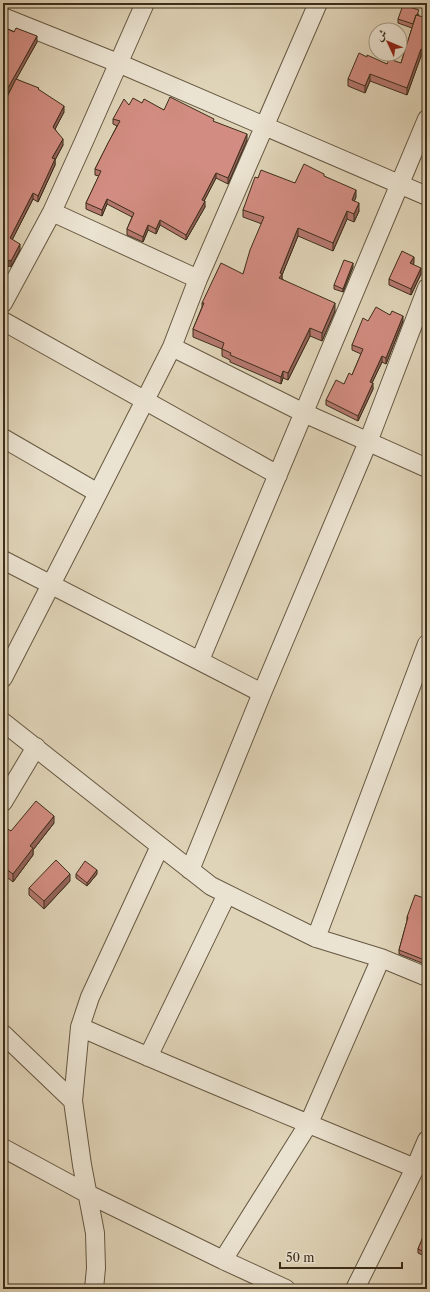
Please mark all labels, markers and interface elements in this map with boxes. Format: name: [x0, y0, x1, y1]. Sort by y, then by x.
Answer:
north arrow: [368, 22, 408, 62]
text: ش: [372, 26, 390, 44]
scale bar: [280, 1244, 402, 1270]
text: 50 m: [286, 1250, 315, 1265]

